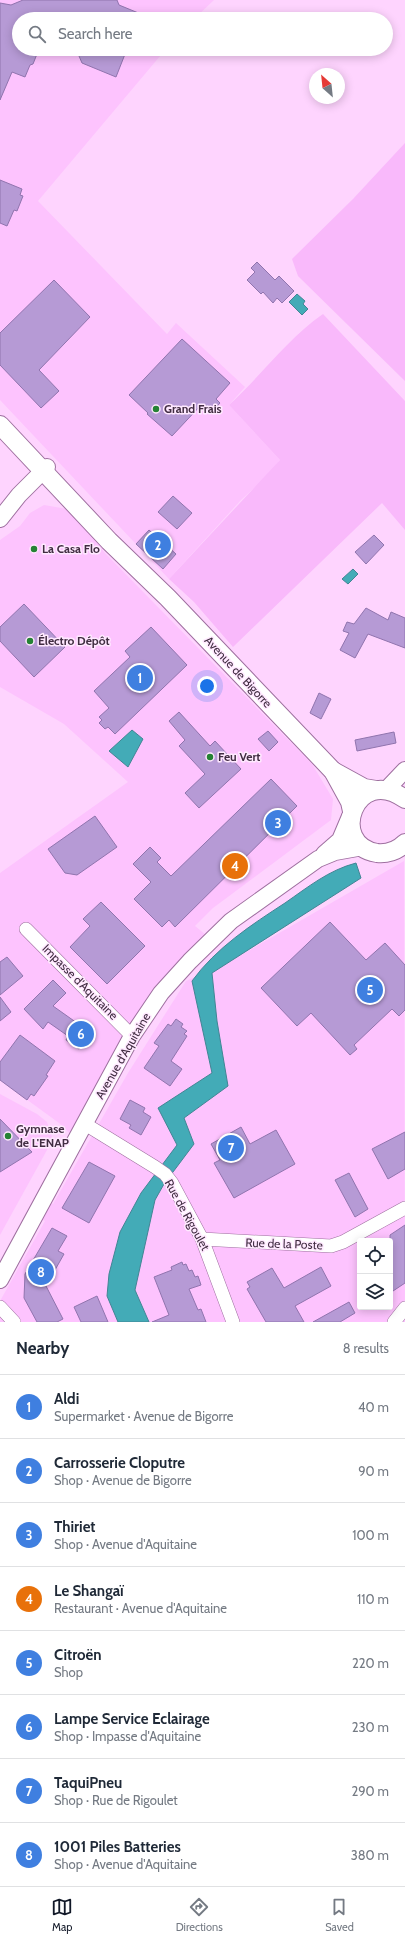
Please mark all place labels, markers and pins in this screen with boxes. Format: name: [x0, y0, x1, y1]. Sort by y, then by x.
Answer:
place label: Grand Frais: [164, 401, 222, 416]
marker: Grand Frais: [151, 404, 161, 414]
pin: 2: [145, 530, 171, 560]
place label: La Casa Flo: [42, 541, 100, 556]
marker: La Casa Flo: [29, 544, 39, 554]
place label: Électro Dépôt: [38, 633, 110, 648]
marker: Électro Dépôt: [25, 636, 35, 646]
pin: 1: [127, 663, 153, 693]
place label: Feu Vert: [218, 749, 260, 764]
marker: Feu Vert: [205, 752, 215, 762]
pin: 3: [265, 808, 291, 838]
pin: 4: [222, 851, 248, 881]
pin: 5: [357, 975, 383, 1005]
pin: 6: [68, 1019, 94, 1049]
place label: Gymnase de L'ENAP: [16, 1121, 69, 1150]
marker: Gymnase de L'ENAP: [3, 1131, 13, 1141]
pin: 7: [218, 1133, 244, 1163]
pin: 8: [28, 1257, 54, 1287]

